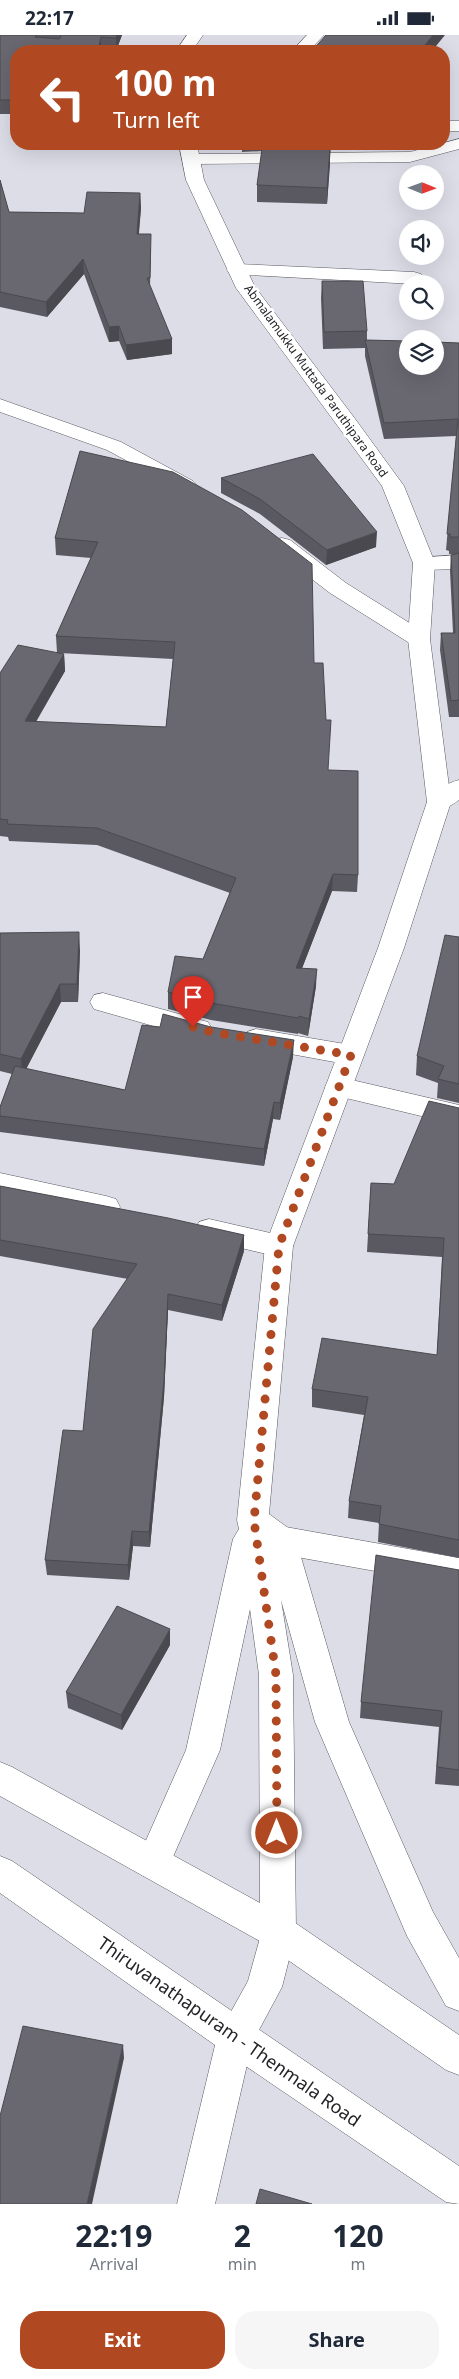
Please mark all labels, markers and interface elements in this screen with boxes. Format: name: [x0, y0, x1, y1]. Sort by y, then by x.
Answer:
text: 22:17: [25, 5, 74, 31]
text: 100 m: [113, 59, 216, 106]
icon: left: [30, 65, 95, 130]
text: Turn left: [113, 104, 200, 134]
north arrow: [399, 165, 444, 210]
map controls: [399, 165, 444, 375]
button: sound: [399, 220, 444, 265]
button: search: [399, 275, 444, 320]
street label: Abmalamukku Muttada Paruthipara Road: [241, 281, 392, 481]
button: layers: [399, 330, 444, 375]
pin: [172, 976, 214, 1027]
icon: arrive: [179, 983, 207, 1011]
position arrow: [250, 1806, 302, 1858]
street label: Thiruvanathapuram - Thenmala Road: [93, 1931, 366, 2132]
text: 22:19: [75, 2215, 152, 2256]
text: 2: [234, 2215, 251, 2256]
text: 120: [332, 2215, 384, 2256]
text: Arrival: [89, 2253, 138, 2275]
text: min: [228, 2253, 257, 2275]
text: m: [350, 2253, 365, 2275]
button: Exit: [20, 2311, 225, 2369]
button: Share: [235, 2311, 439, 2369]

